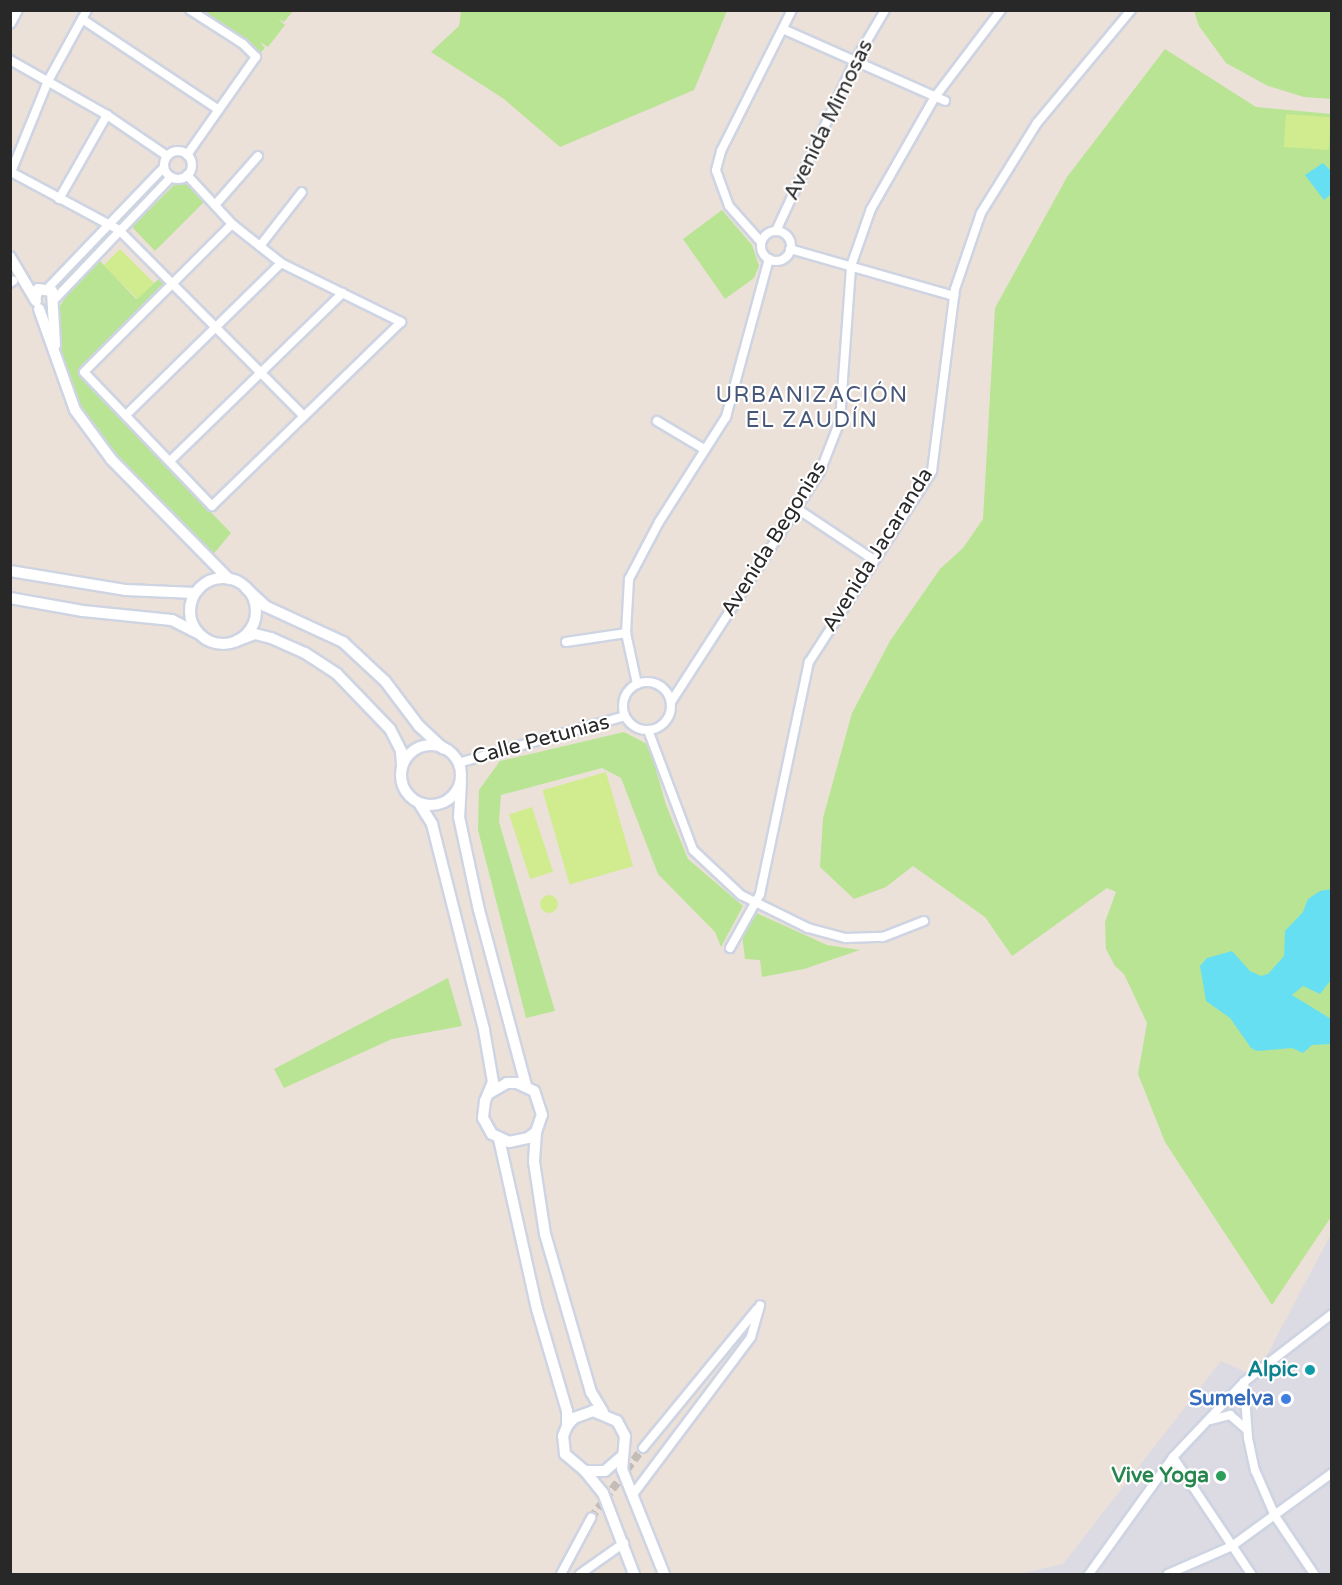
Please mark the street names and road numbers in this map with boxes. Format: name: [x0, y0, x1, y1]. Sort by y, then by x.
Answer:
street label: Avenida Mimosas: [779, 36, 879, 204]
street label: Avenida Begonias: [716, 457, 832, 621]
street label: Avenida Jacaranda: [817, 463, 939, 637]
street label: Calle Petunias: [470, 710, 612, 770]

